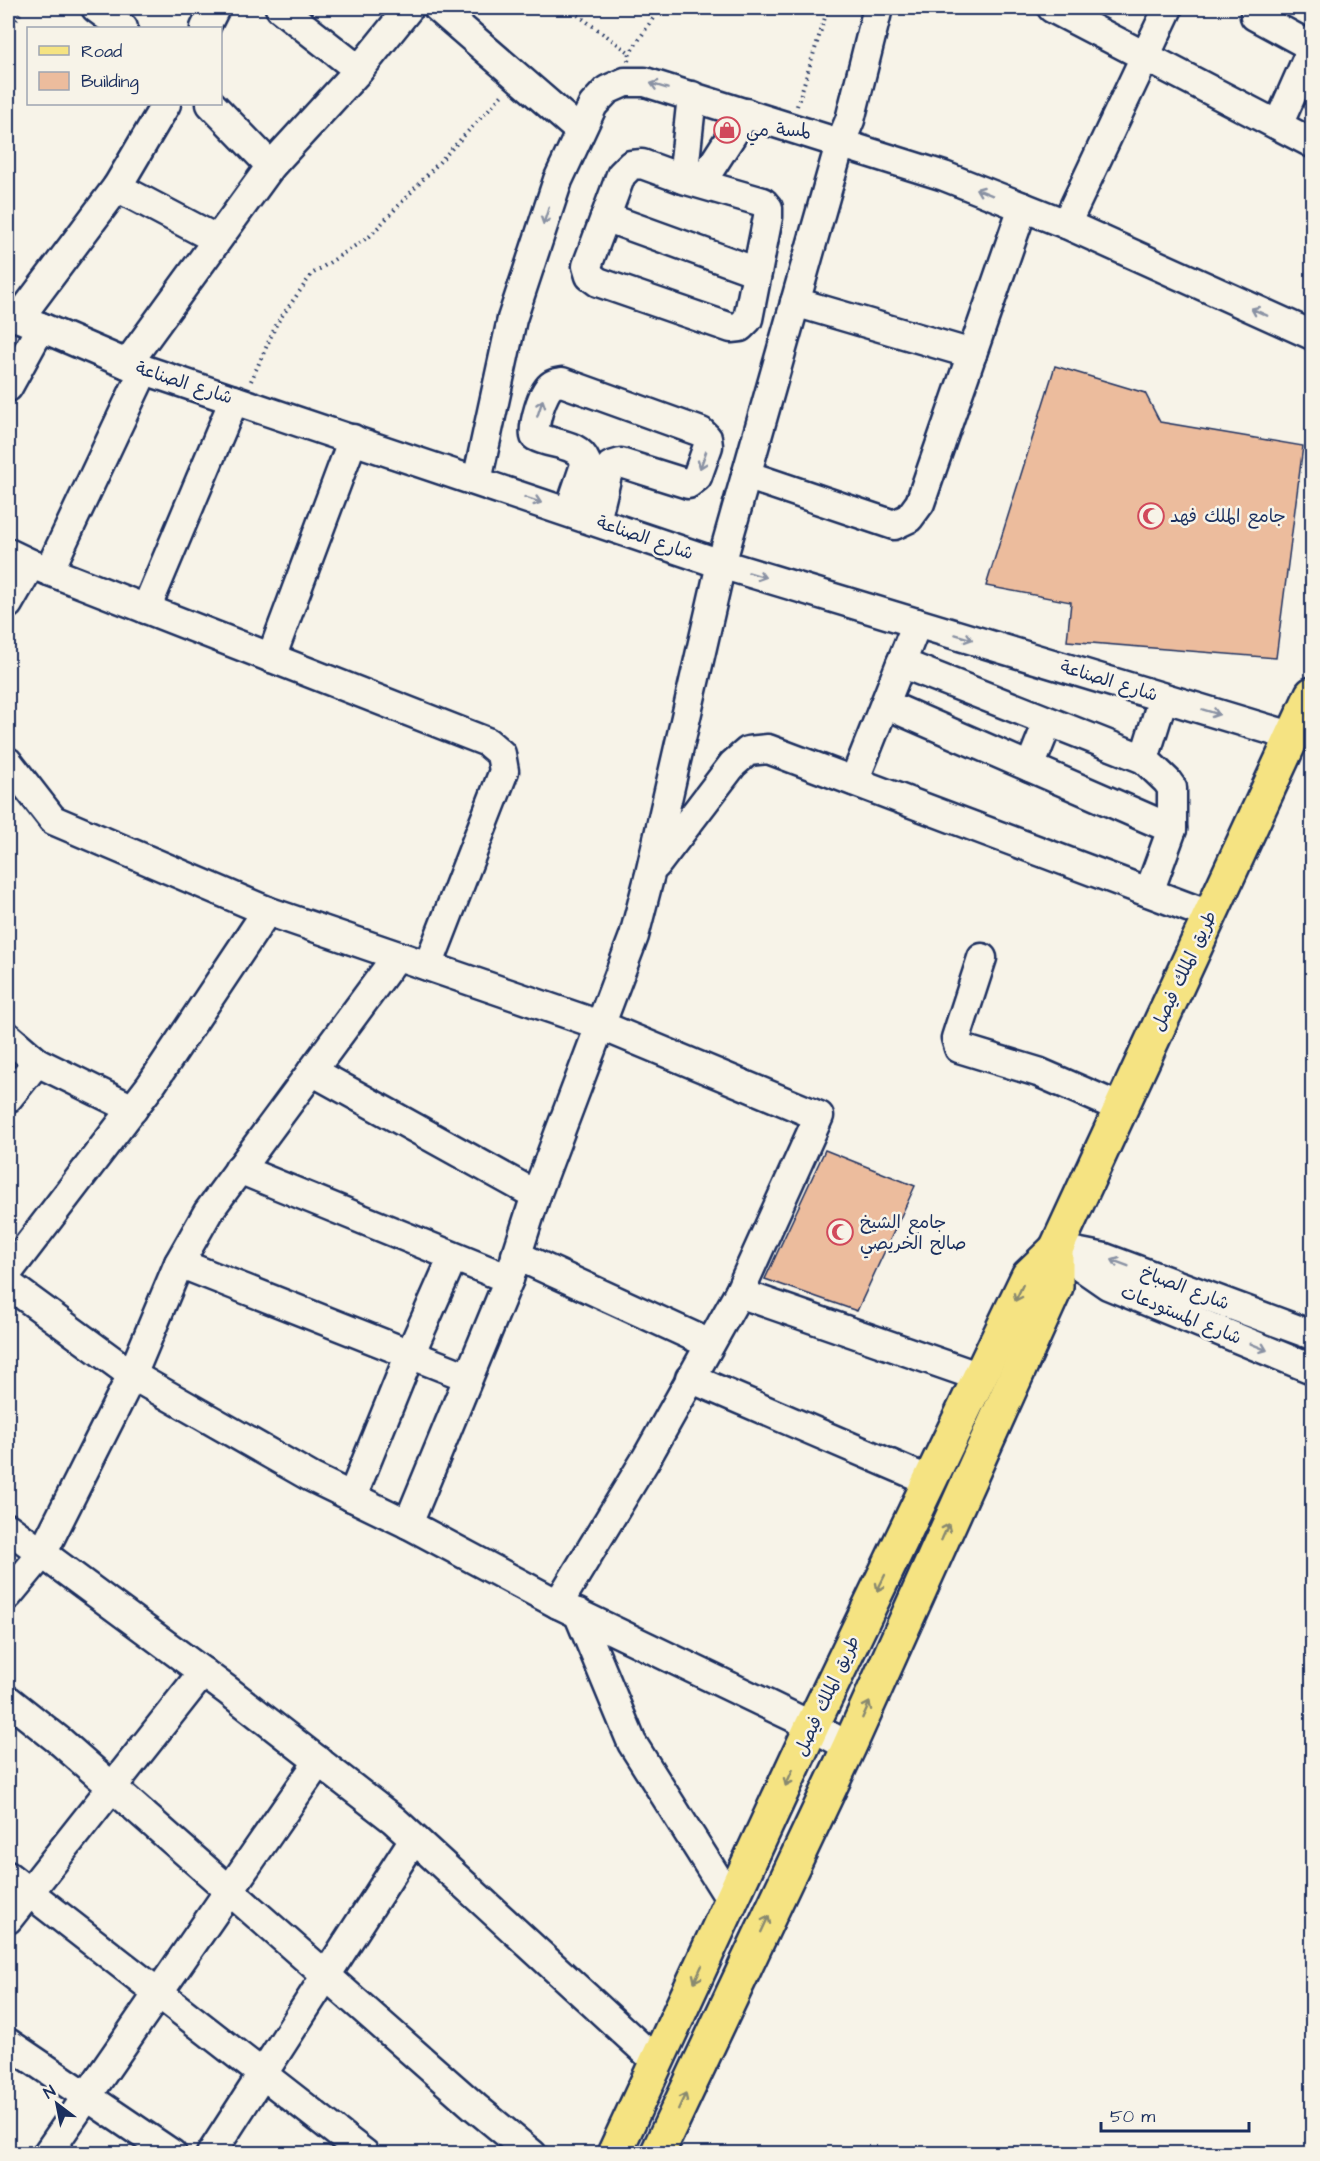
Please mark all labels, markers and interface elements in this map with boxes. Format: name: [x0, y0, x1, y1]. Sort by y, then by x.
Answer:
legend: [27, 27, 222, 105]
text: Road: [81, 39, 122, 64]
text: Building: [81, 69, 139, 95]
one-way arrow: [650, 80, 669, 91]
shop icon: لمسة مي: [712, 115, 742, 145]
place label: لمسة مي: [746, 118, 811, 146]
one-way arrow: [975, 185, 994, 196]
one-way arrow: [540, 206, 551, 224]
one-way arrow: [1250, 305, 1268, 316]
street label: شارع الصناعة: [132, 356, 236, 410]
one-way arrow: [535, 399, 546, 418]
one-way arrow: [696, 450, 707, 469]
one-way arrow: [523, 495, 541, 506]
mosque icon: جامع الملك فهد: [1136, 501, 1166, 531]
place label: جامع الملك فهد: [1170, 504, 1286, 529]
street label: شارع الصناعة: [593, 510, 697, 566]
one-way arrow: [747, 570, 766, 581]
one-way arrow: [954, 632, 973, 643]
street label: شارع الصناعة: [1057, 654, 1161, 708]
one-way arrow: [1201, 707, 1220, 718]
street label: طريق الملك فيصل: [1145, 907, 1223, 1035]
place label: جامع الشيخ صالح الخريصي: [860, 1210, 966, 1259]
mosque icon: جامع الشيخ صالح الخريصي: [825, 1217, 855, 1247]
one-way arrow: [1111, 1257, 1130, 1268]
street label: شارع الصباخ: [1137, 1260, 1233, 1316]
street label: شارع المستودعات: [1117, 1279, 1245, 1351]
one-way arrow: [1013, 1284, 1025, 1302]
one-way arrow: [1249, 1342, 1267, 1353]
one-way arrow: [940, 1523, 952, 1541]
one-way arrow: [875, 1573, 887, 1591]
street label: طريق الملك فيصل: [788, 1632, 866, 1760]
one-way arrow: [860, 1701, 872, 1719]
one-way arrow: [782, 1768, 794, 1786]
one-way arrow: [759, 1916, 771, 1934]
one-way arrow: [692, 1965, 704, 1983]
north arrow: [27, 2074, 87, 2134]
text: N: [39, 2080, 60, 2104]
one-way arrow: [676, 2092, 688, 2110]
scale bar: [1101, 2095, 1250, 2133]
text: 50 m: [1110, 2104, 1155, 2129]

